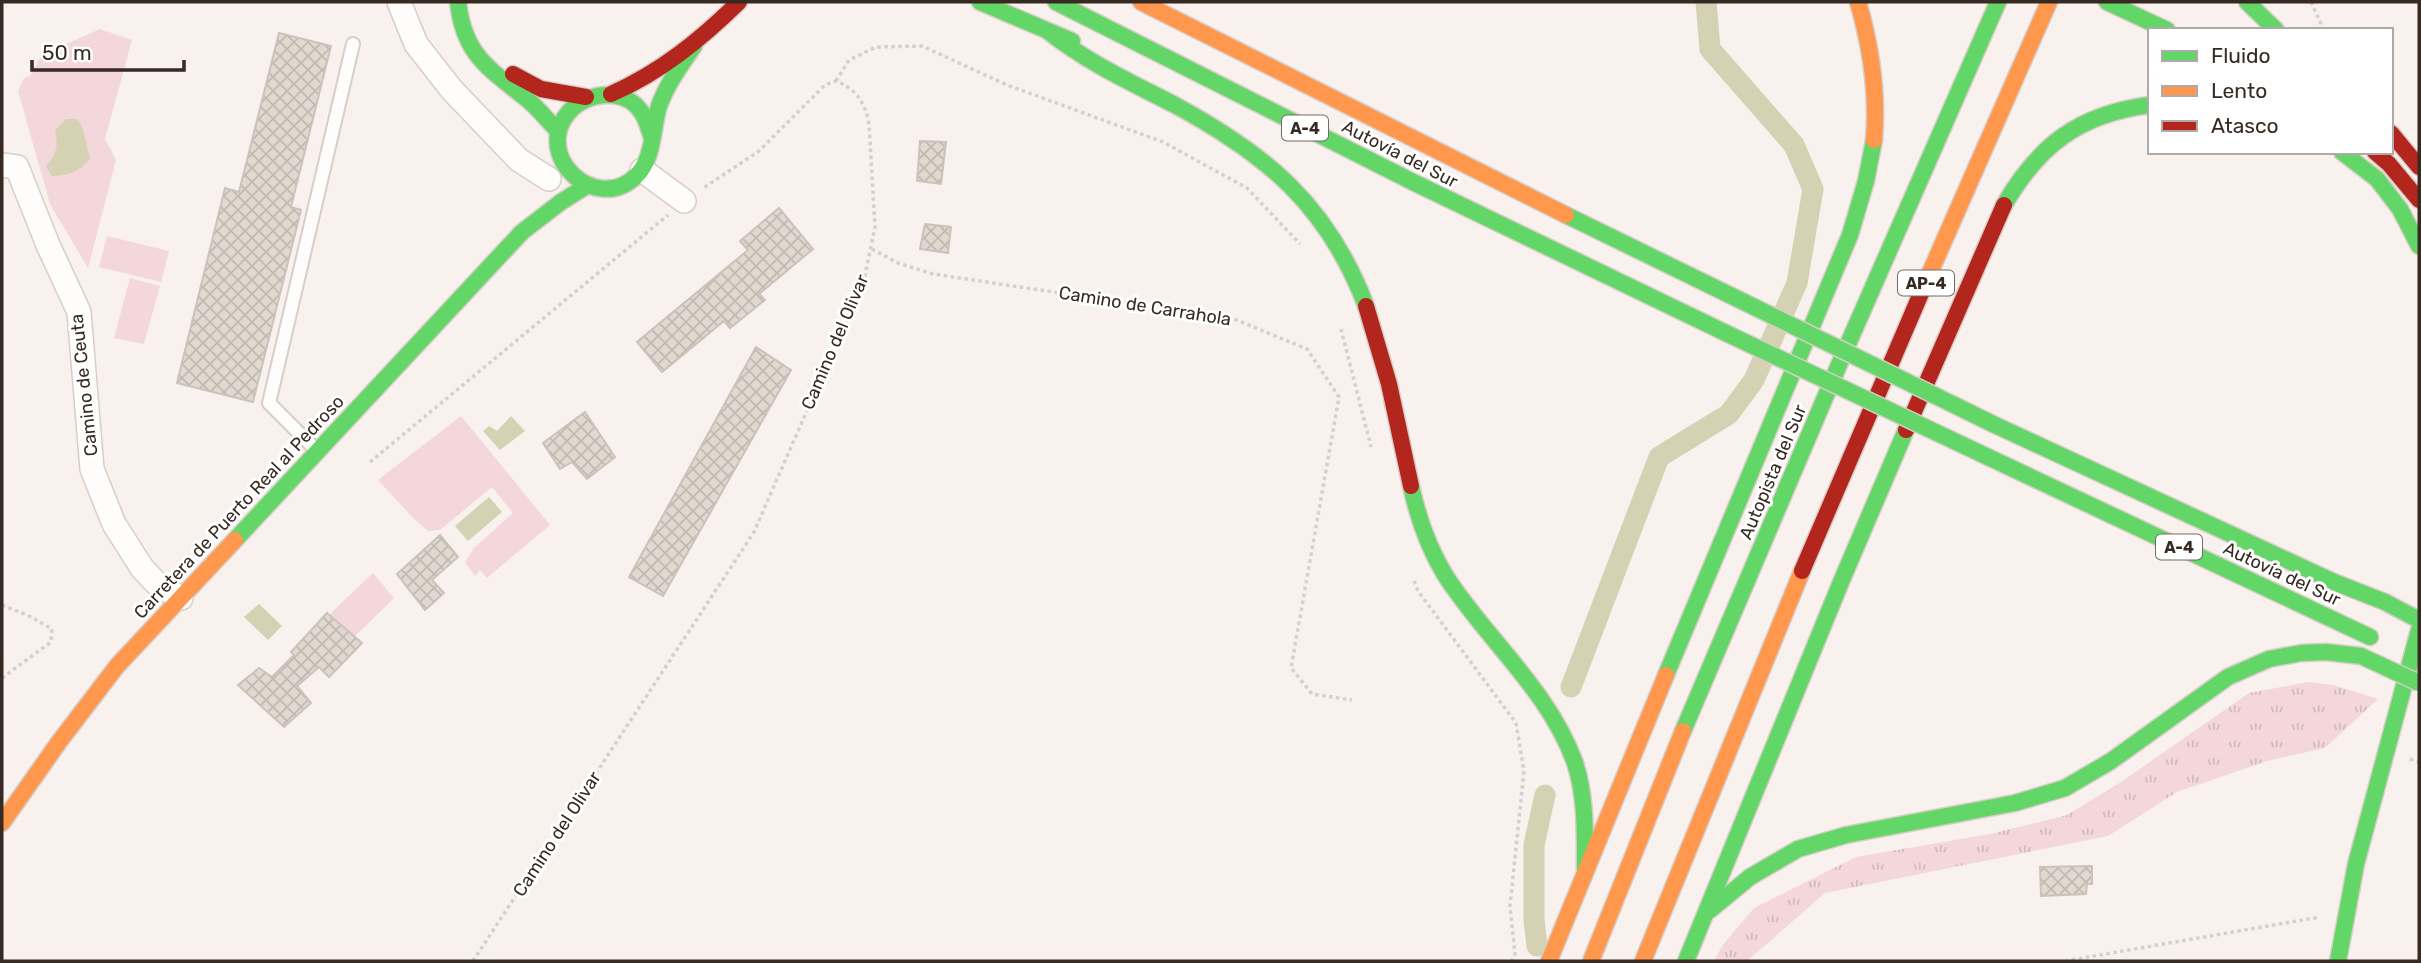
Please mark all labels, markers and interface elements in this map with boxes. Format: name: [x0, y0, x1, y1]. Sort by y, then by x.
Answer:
scale bar: [32, 28, 184, 72]
legend: [2148, 28, 2393, 154]
text: 50 m: [42, 40, 92, 65]
text: Fluido: [2211, 43, 2271, 68]
text: Lento: [2211, 78, 2267, 103]
text: Atasco: [2211, 113, 2279, 138]
street label: Autovía del Sur: [1338, 115, 1462, 193]
road number: A-4: [1282, 116, 1328, 140]
road number: AP-4: [1898, 270, 1954, 296]
street label: Camino del Olivar: [797, 271, 873, 413]
street label: Camino de Carrahola: [1057, 282, 1233, 330]
street label: Camino de Ceuta: [66, 313, 102, 457]
street label: Carretera de Puerto Real al Pedroso: [129, 391, 349, 623]
street label: Autopista del Sur: [1735, 401, 1811, 543]
road number: A-4: [2156, 534, 2202, 560]
street label: Autovía del Sur: [2220, 537, 2344, 611]
street label: Camino del Olivar: [508, 767, 606, 901]

